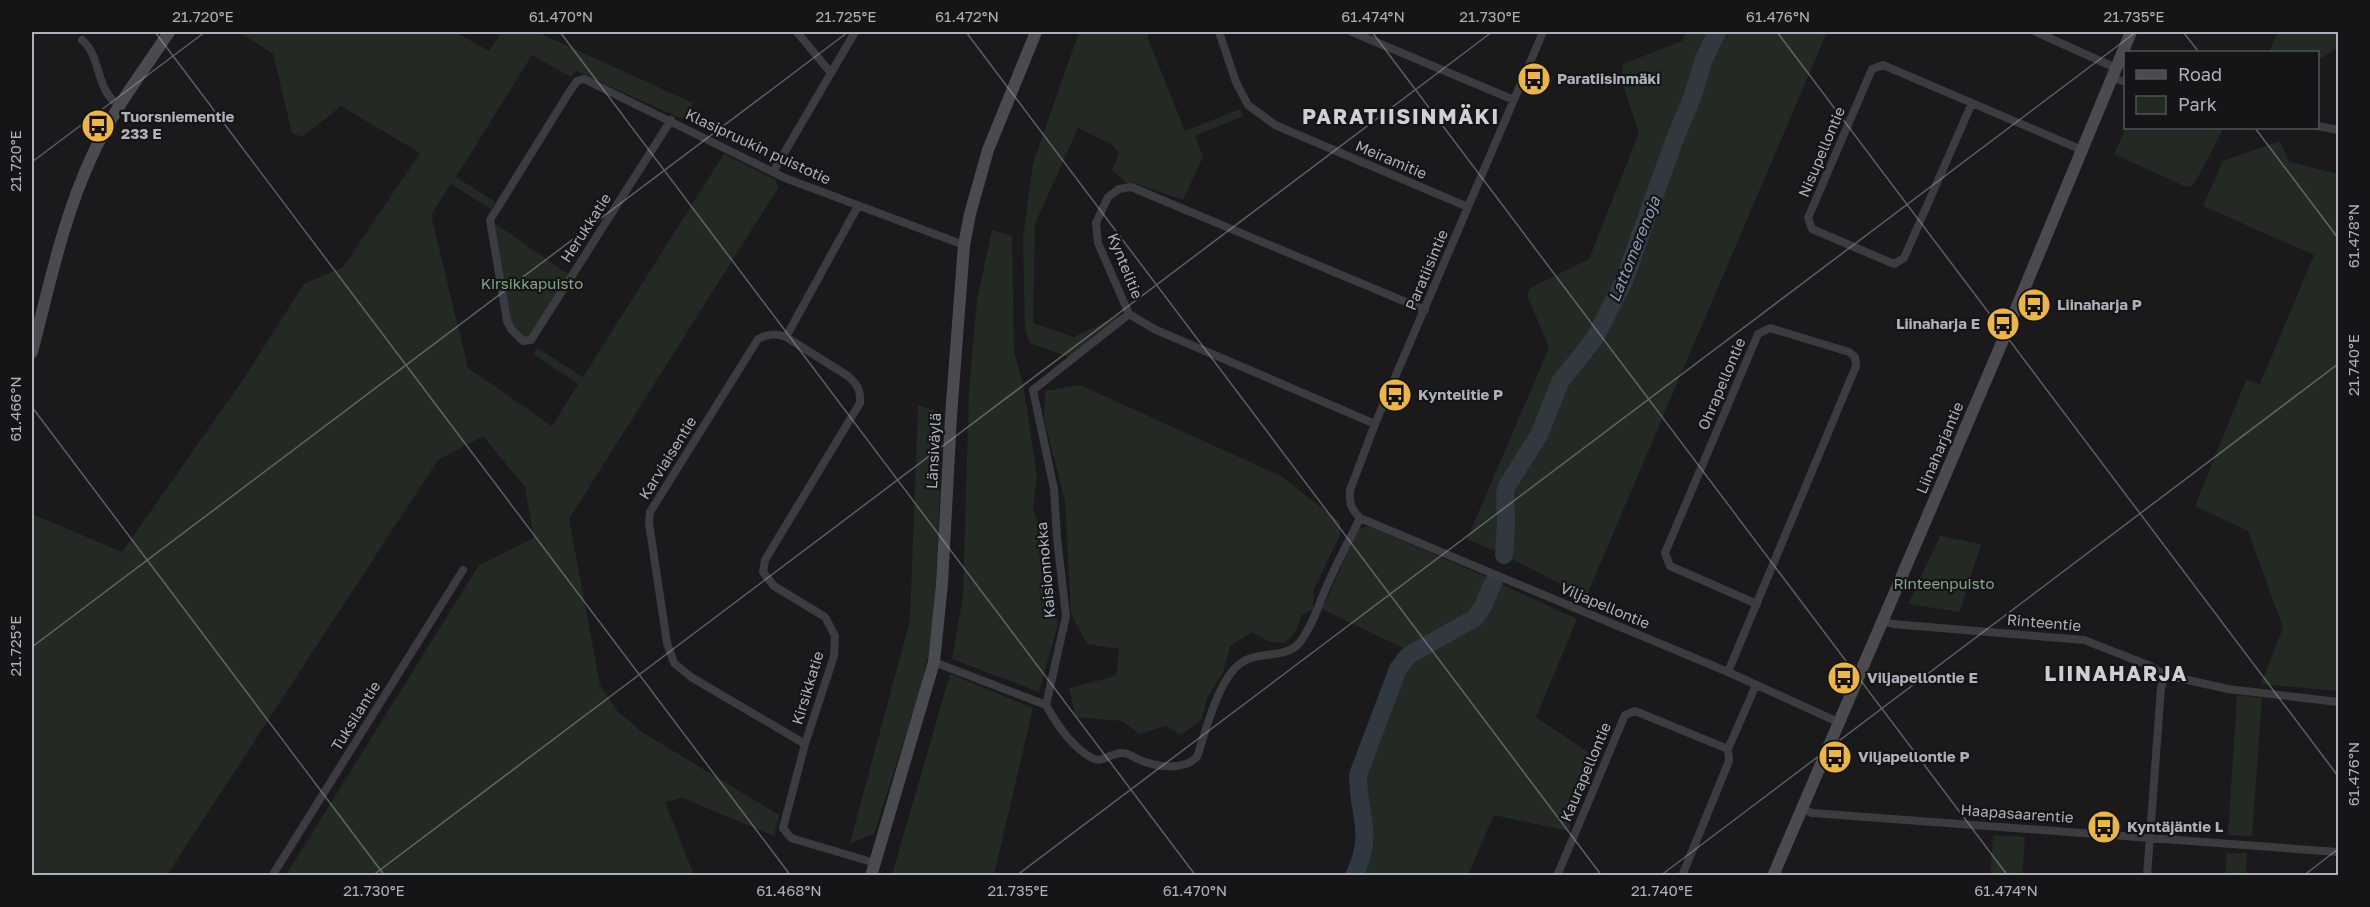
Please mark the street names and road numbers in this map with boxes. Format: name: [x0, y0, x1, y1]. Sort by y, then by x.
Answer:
street label: Nisupellontie: [1794, 103, 1848, 200]
street label: Klasipruukin puistotie: [683, 105, 834, 188]
street label: Meiramitie: [1353, 136, 1430, 182]
street label: Herukkatie: [556, 189, 614, 265]
street label: Paratiisintie: [1401, 226, 1451, 313]
street label: Kyntelitie: [1105, 230, 1147, 301]
street label: Ohrapellontie: [1694, 334, 1749, 433]
street label: Liinaharjantie: [1912, 399, 1967, 496]
street label: Karviaisentie: [635, 412, 700, 502]
street label: Länsiväylä: [922, 412, 944, 490]
street label: Kaisionnokka: [1032, 521, 1058, 619]
street label: Viljapellontie: [1558, 578, 1653, 632]
street label: Rinteentie: [2006, 610, 2082, 634]
street label: Kirsikkatie: [787, 648, 827, 727]
street label: Tuksilantie: [327, 677, 384, 754]
street label: Kaurapellontie: [1556, 719, 1614, 824]
street label: Haapasaarentie: [1960, 800, 2074, 826]

